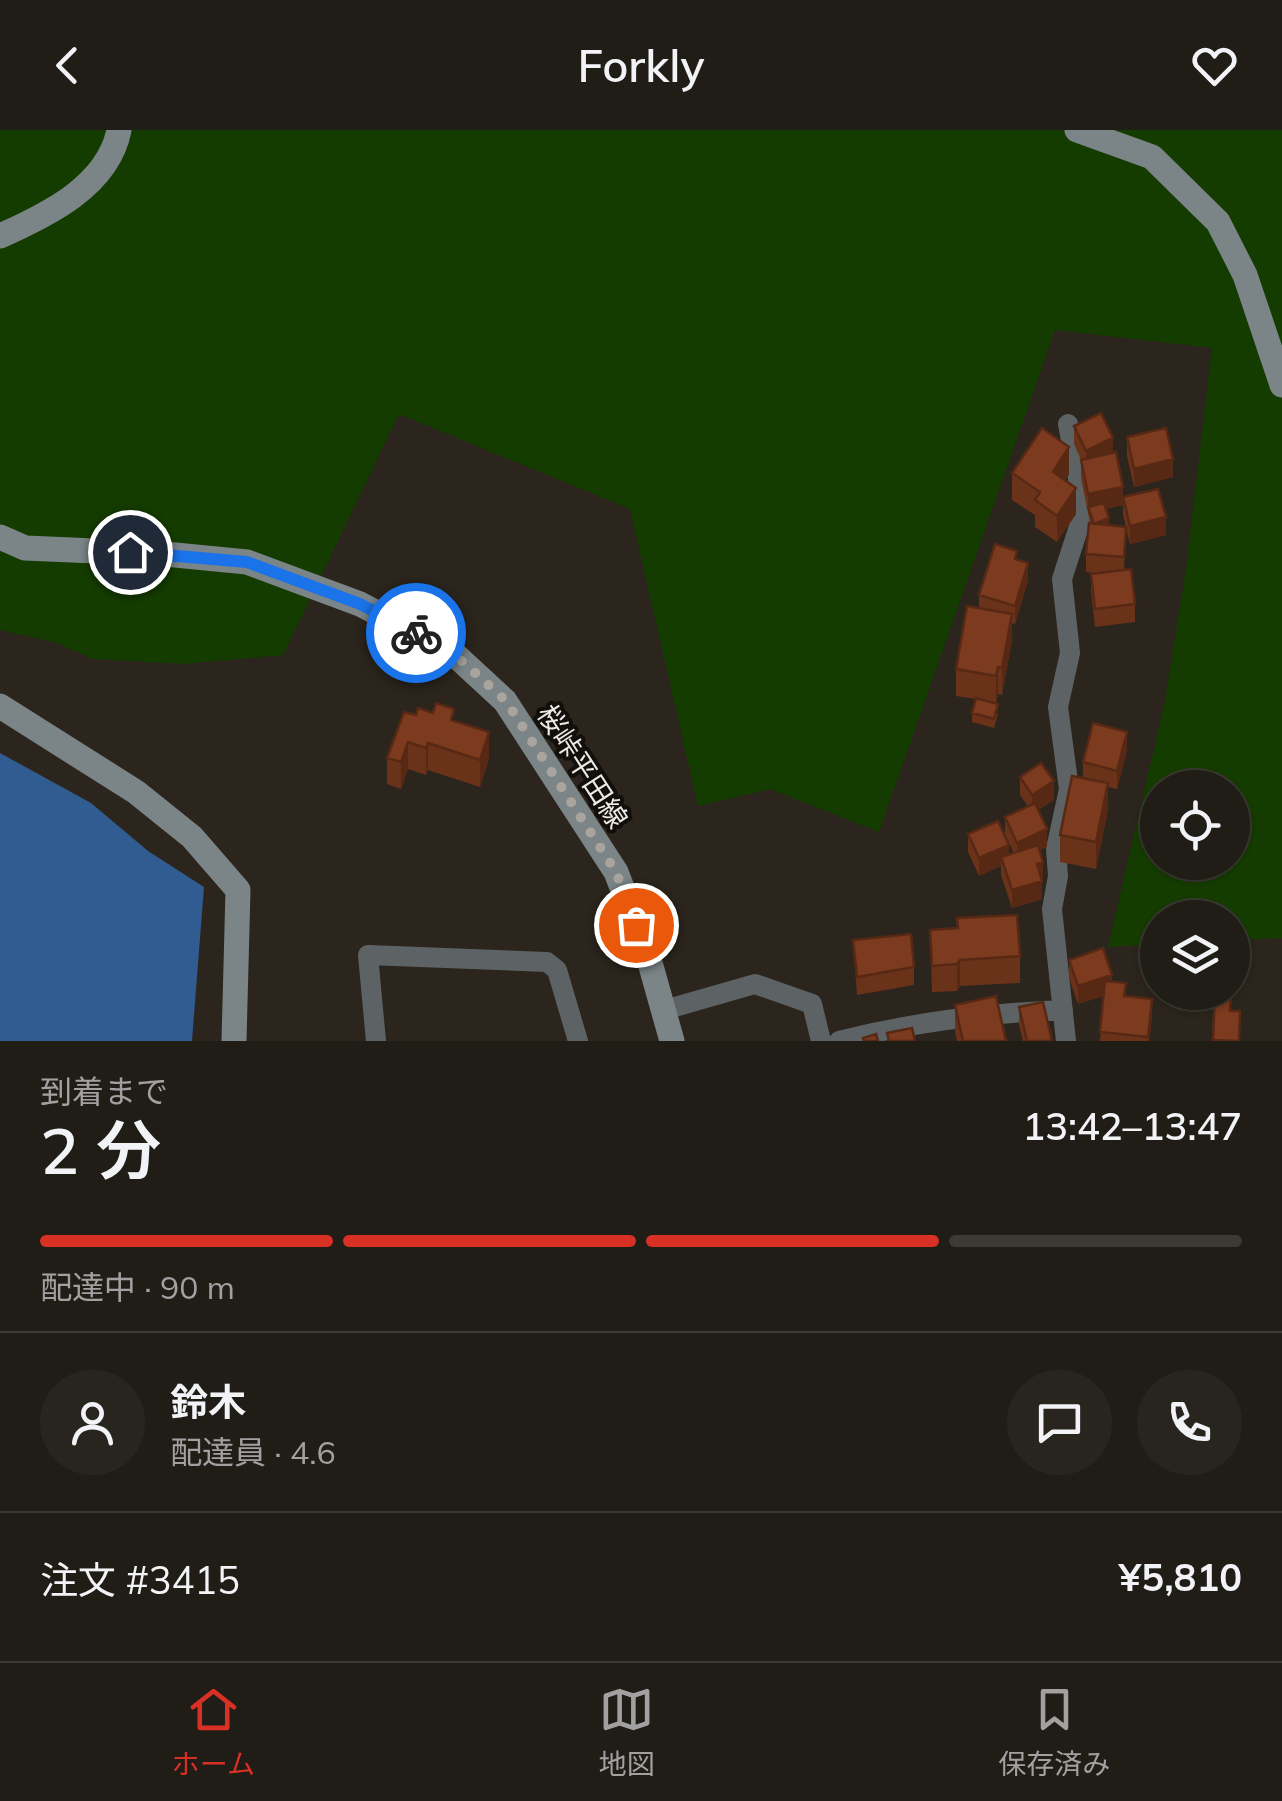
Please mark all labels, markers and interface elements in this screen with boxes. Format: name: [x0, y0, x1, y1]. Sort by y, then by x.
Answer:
text: Forkly: [577, 37, 705, 93]
icon: back: [40, 38, 95, 93]
icon: heart: [1187, 38, 1242, 93]
pin: [88, 510, 173, 595]
icon: home: [103, 525, 158, 580]
courier: [366, 583, 466, 683]
icon: bike: [389, 606, 444, 661]
street label: 桜峠平田線: [530, 698, 636, 834]
map controls: [1140, 770, 1250, 1010]
button: locate: [1140, 770, 1250, 880]
pin: [594, 883, 679, 968]
icon: bag: [609, 898, 664, 953]
button: layers: [1140, 900, 1250, 1010]
text: 到着まで: [40, 1071, 168, 1111]
text: 13:42–13:47: [1022, 1102, 1242, 1150]
text: 2 分: [40, 1109, 161, 1190]
text: 配達中 · 90 m: [40, 1267, 235, 1307]
button: person: [40, 1370, 145, 1475]
button: chat: [1007, 1370, 1112, 1475]
button: phone: [1137, 1370, 1242, 1475]
text: 鈴木: [170, 1378, 246, 1426]
text: 配達員 · 4.6: [170, 1432, 336, 1472]
text: ¥5,810: [1119, 1553, 1242, 1601]
text: 注文 #3415: [40, 1556, 240, 1604]
tab: ホーム: [172, 1682, 255, 1782]
tab: 地図: [599, 1682, 655, 1782]
tab: 保存済み: [998, 1682, 1110, 1782]

